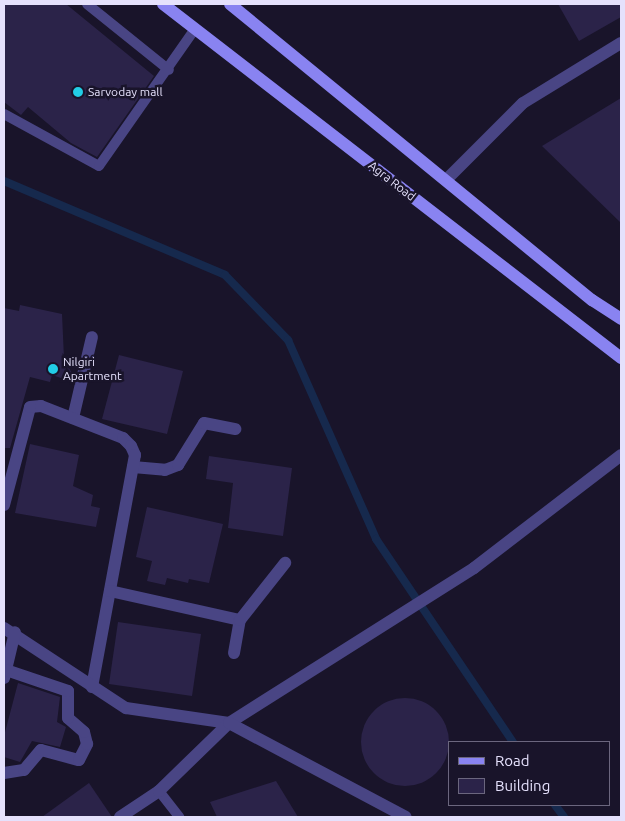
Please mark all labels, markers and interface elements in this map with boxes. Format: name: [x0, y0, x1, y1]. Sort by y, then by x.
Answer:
place label: Sarvoday mall: [88, 85, 163, 99]
marker: Sarvoday mall: [72, 86, 84, 98]
street label: Agra Road: [366, 158, 418, 204]
place label: Nilgiri Apartment: [63, 355, 122, 383]
marker: Nilgiri Apartment: [47, 363, 59, 375]
legend: [448, 741, 610, 806]
text: Road: [495, 752, 530, 769]
text: Building: [495, 777, 550, 794]

